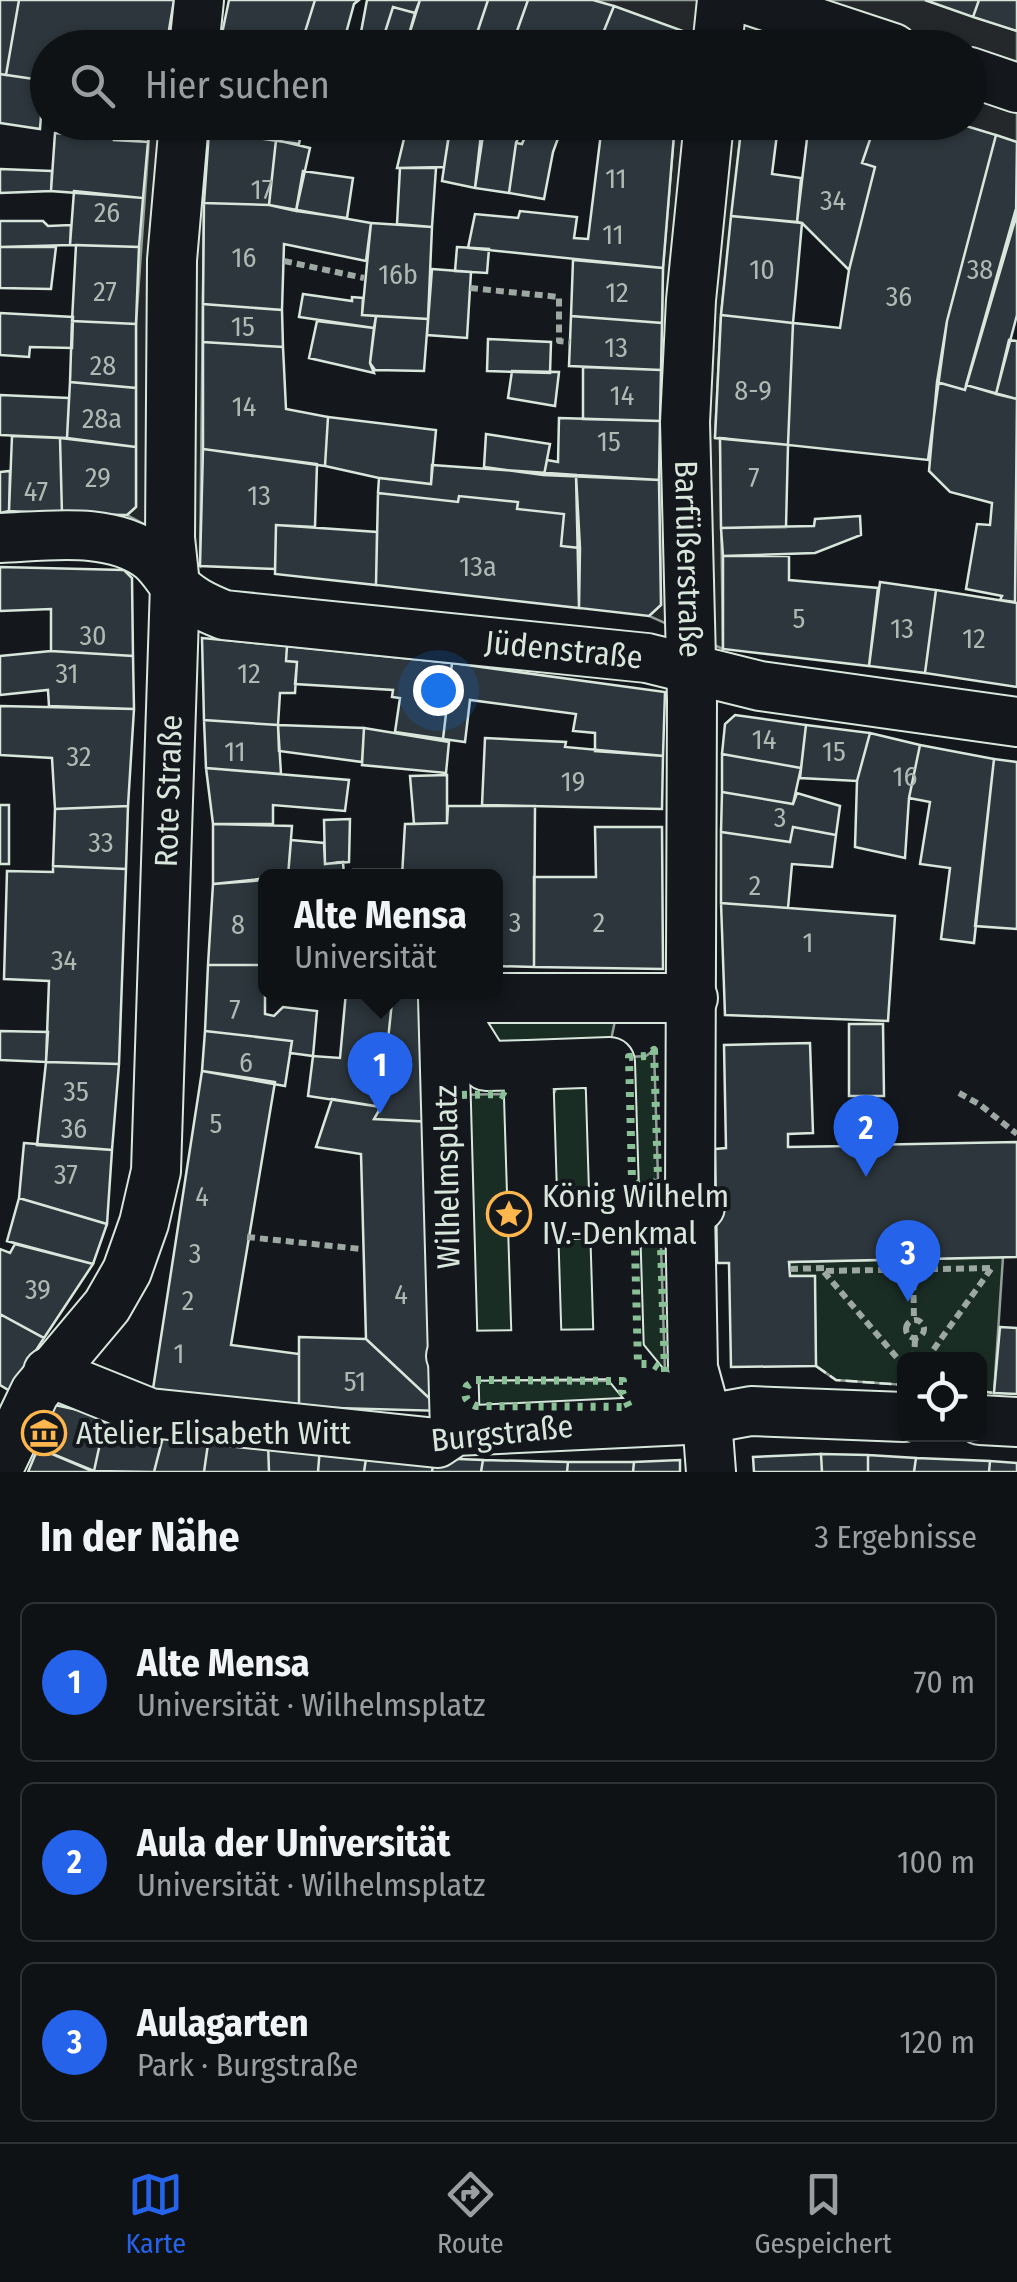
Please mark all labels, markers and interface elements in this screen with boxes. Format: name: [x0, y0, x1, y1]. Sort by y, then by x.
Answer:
search box: [30, 30, 987, 140]
icon: search: [65, 58, 120, 113]
text: Hier suchen: [145, 62, 330, 108]
house number: 11: [605, 162, 627, 195]
house number: 17: [251, 173, 273, 206]
house number: 34: [820, 184, 846, 217]
house number: 26: [94, 196, 120, 229]
house number: 11: [602, 218, 624, 251]
house number: 16: [232, 241, 256, 274]
house number: 10: [749, 253, 775, 286]
house number: 38: [967, 253, 993, 286]
house number: 16b: [378, 258, 418, 291]
house number: 27: [93, 275, 117, 308]
house number: 12: [605, 276, 629, 309]
house number: 36: [886, 280, 912, 313]
house number: 15: [231, 310, 255, 343]
house number: 13: [604, 331, 628, 364]
house number: 28: [90, 349, 116, 382]
house number: 8-9: [734, 374, 772, 407]
house number: 14: [610, 379, 634, 412]
house number: 14: [232, 390, 256, 423]
house number: 28a: [82, 402, 122, 435]
house number: 15: [597, 425, 621, 458]
street label: Barfüßerstraße: [667, 460, 710, 658]
house number: 29: [85, 461, 111, 494]
house number: 7: [748, 461, 760, 494]
house number: 47: [24, 475, 48, 508]
house number: 13: [247, 479, 271, 512]
house number: 13a: [459, 550, 497, 583]
house number: 5: [793, 602, 805, 635]
house number: 13: [890, 612, 914, 645]
house number: 30: [79, 619, 107, 652]
house number: 12: [962, 622, 986, 655]
street label: Jüdenstraße: [483, 623, 645, 676]
house number: 31: [56, 657, 78, 690]
house number: 12: [237, 657, 261, 690]
your location: [413, 665, 464, 716]
street label: Rote Straße: [147, 714, 190, 868]
house number: 14: [752, 723, 776, 756]
house number: 11: [224, 735, 246, 768]
house number: 15: [822, 735, 846, 768]
house number: 32: [67, 740, 91, 773]
house number: 16: [893, 760, 917, 793]
house number: 19: [561, 765, 585, 798]
house number: 3: [774, 801, 786, 834]
house number: 33: [88, 826, 114, 859]
popup: [258, 869, 503, 999]
house number: 2: [749, 869, 761, 902]
text: Alte Mensa: [294, 892, 467, 938]
house number: 3: [509, 906, 521, 939]
house number: 2: [593, 906, 605, 939]
house number: 8: [231, 908, 245, 941]
house number: 1: [803, 926, 813, 959]
text: Universität: [294, 938, 437, 976]
house number: 34: [51, 944, 77, 977]
house number: 7: [229, 993, 241, 1026]
pin: 1: [348, 1032, 412, 1114]
house number: 6: [239, 1046, 253, 1079]
house number: 35: [63, 1075, 89, 1108]
street label: Wilhelmsplatz: [426, 1085, 468, 1269]
pin: 2: [834, 1094, 898, 1177]
house number: 5: [210, 1107, 222, 1140]
house number: 36: [61, 1112, 87, 1145]
house number: 37: [54, 1158, 78, 1191]
place label: König Wilhelm IV.-Denkmal: [542, 1177, 729, 1252]
house number: 4: [195, 1180, 209, 1213]
place icon: König Wilhelm IV.-Denkmal: [486, 1191, 532, 1237]
pin: 3: [876, 1220, 940, 1302]
house number: 3: [189, 1237, 201, 1270]
house number: 39: [25, 1273, 51, 1306]
house number: 4: [394, 1278, 408, 1311]
house number: 2: [182, 1284, 194, 1317]
house number: 1: [174, 1337, 184, 1370]
map controls: [897, 1352, 987, 1442]
button: locate: [897, 1352, 987, 1442]
house number: 51: [344, 1365, 366, 1398]
street label: Burgstraße: [429, 1407, 575, 1459]
museum icon: Atelier Elisabeth Witt: [21, 1410, 67, 1456]
place label: Atelier Elisabeth Witt: [76, 1414, 351, 1452]
text: In der Nähe: [40, 1512, 240, 1562]
text: 3 Ergebnisse: [815, 1518, 977, 1556]
text: Alte Mensa: [137, 1640, 310, 1686]
text: 1: [68, 1663, 81, 1701]
text: 70 m: [914, 1663, 975, 1701]
text: Universität · Wilhelmsplatz: [137, 1686, 485, 1724]
text: Aula der Universität: [137, 1820, 450, 1866]
text: 2: [67, 1843, 82, 1881]
text: 100 m: [897, 1843, 975, 1881]
text: Universität · Wilhelmsplatz: [137, 1866, 485, 1904]
text: Aulagarten: [137, 2000, 309, 2046]
text: 3: [67, 2023, 82, 2061]
text: 120 m: [900, 2023, 975, 2061]
text: Park · Burgstraße: [137, 2046, 358, 2084]
tab: Karte: [125, 2167, 186, 2260]
tab: Route: [437, 2167, 504, 2260]
tab: Gespeichert: [754, 2167, 892, 2260]

